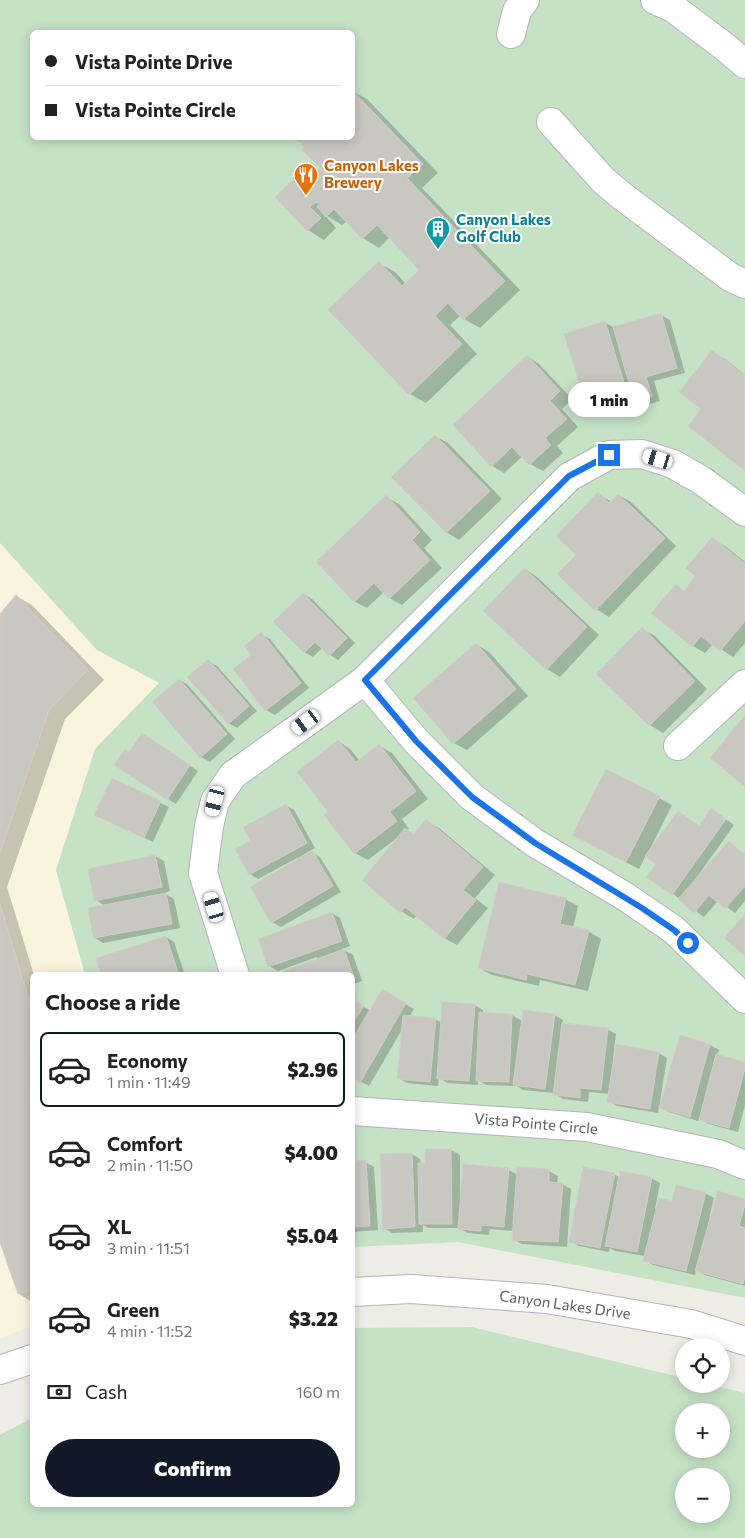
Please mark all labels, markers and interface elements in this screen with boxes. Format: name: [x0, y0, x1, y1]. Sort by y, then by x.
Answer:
text: Vista Pointe Drive: [75, 50, 232, 73]
text: Vista Pointe Circle: [75, 98, 236, 121]
place label: Canyon Lakes Brewery: [324, 156, 419, 191]
restaurant icon: Canyon Lakes Brewery: [293, 162, 319, 196]
place label: Canyon Lakes Golf Club: [456, 210, 551, 245]
building icon: Canyon Lakes Golf Club: [425, 216, 451, 250]
callout: 1 min: [568, 382, 650, 418]
text: 1 min: [590, 390, 628, 409]
route end: [598, 444, 620, 466]
car: [641, 447, 674, 471]
car: [289, 707, 322, 737]
car: [204, 785, 225, 817]
car: [202, 890, 225, 924]
route start: [677, 932, 699, 954]
text: Choose a ride: [45, 988, 180, 1015]
icon: car: [47, 1047, 92, 1092]
text: Economy: [107, 1049, 188, 1072]
text: $2.96: [287, 1058, 338, 1081]
text: 1 min · 11:49: [107, 1072, 191, 1091]
street label: Vista Pointe Circle: [473, 1109, 599, 1137]
icon: car: [47, 1130, 92, 1175]
text: Comfort: [107, 1132, 183, 1155]
text: $4.00: [285, 1141, 338, 1164]
text: 2 min · 11:50: [107, 1155, 193, 1174]
icon: car: [47, 1213, 92, 1258]
text: XL: [107, 1215, 132, 1238]
text: $5.04: [286, 1224, 338, 1247]
text: 3 min · 11:51: [107, 1238, 190, 1257]
street label: Canyon Lakes Drive: [498, 1286, 632, 1322]
icon: car: [47, 1296, 92, 1341]
text: Green: [107, 1298, 159, 1321]
text: $3.22: [289, 1307, 338, 1330]
text: 4 min · 11:52: [107, 1321, 192, 1340]
map controls: [675, 1338, 730, 1523]
button: locate: [675, 1338, 730, 1393]
icon: cash: [45, 1378, 73, 1406]
text: Cash: [85, 1380, 127, 1403]
text: 160 m: [296, 1382, 340, 1401]
button: +: [675, 1403, 730, 1458]
button: Confirm: [45, 1439, 340, 1497]
button: −: [675, 1468, 730, 1523]

